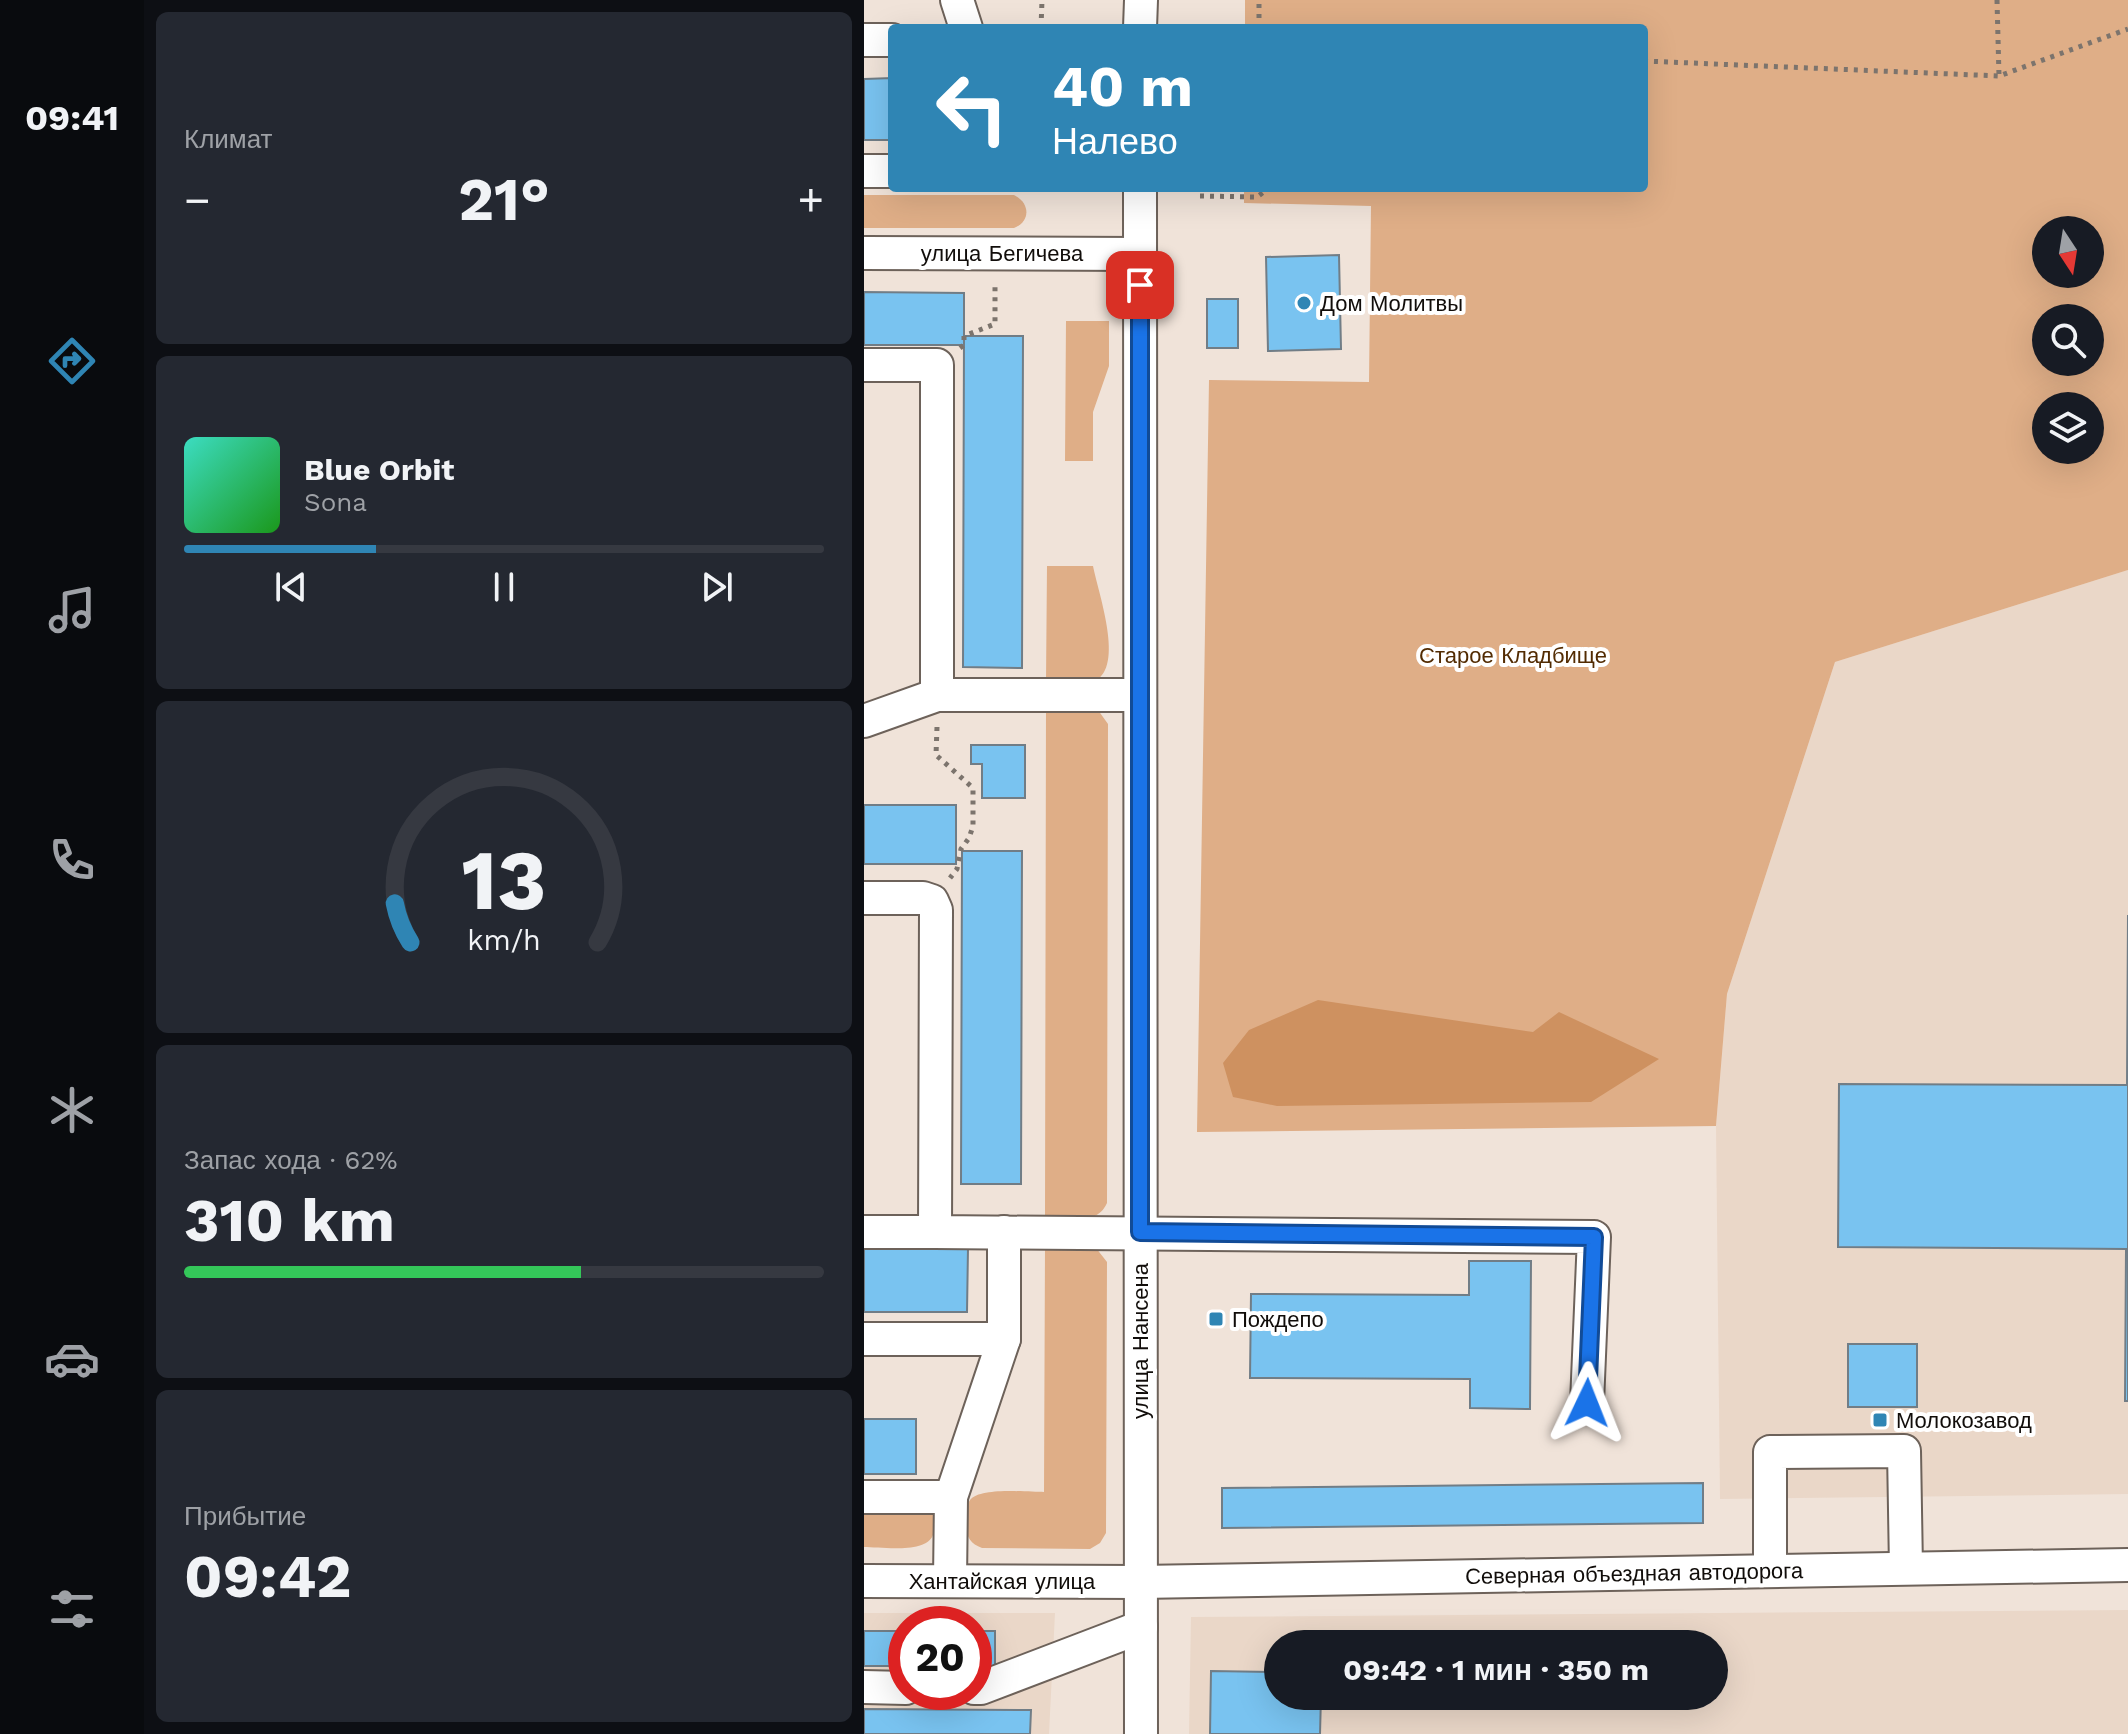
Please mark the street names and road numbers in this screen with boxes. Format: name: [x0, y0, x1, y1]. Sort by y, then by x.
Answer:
street label: улица Бегичева: [921, 241, 1084, 266]
street label: улица Нансена: [1128, 1262, 1153, 1419]
street label: Северная объездная автодорога: [1465, 1558, 1804, 1589]
street label: Хантайская улица: [909, 1569, 1096, 1594]

